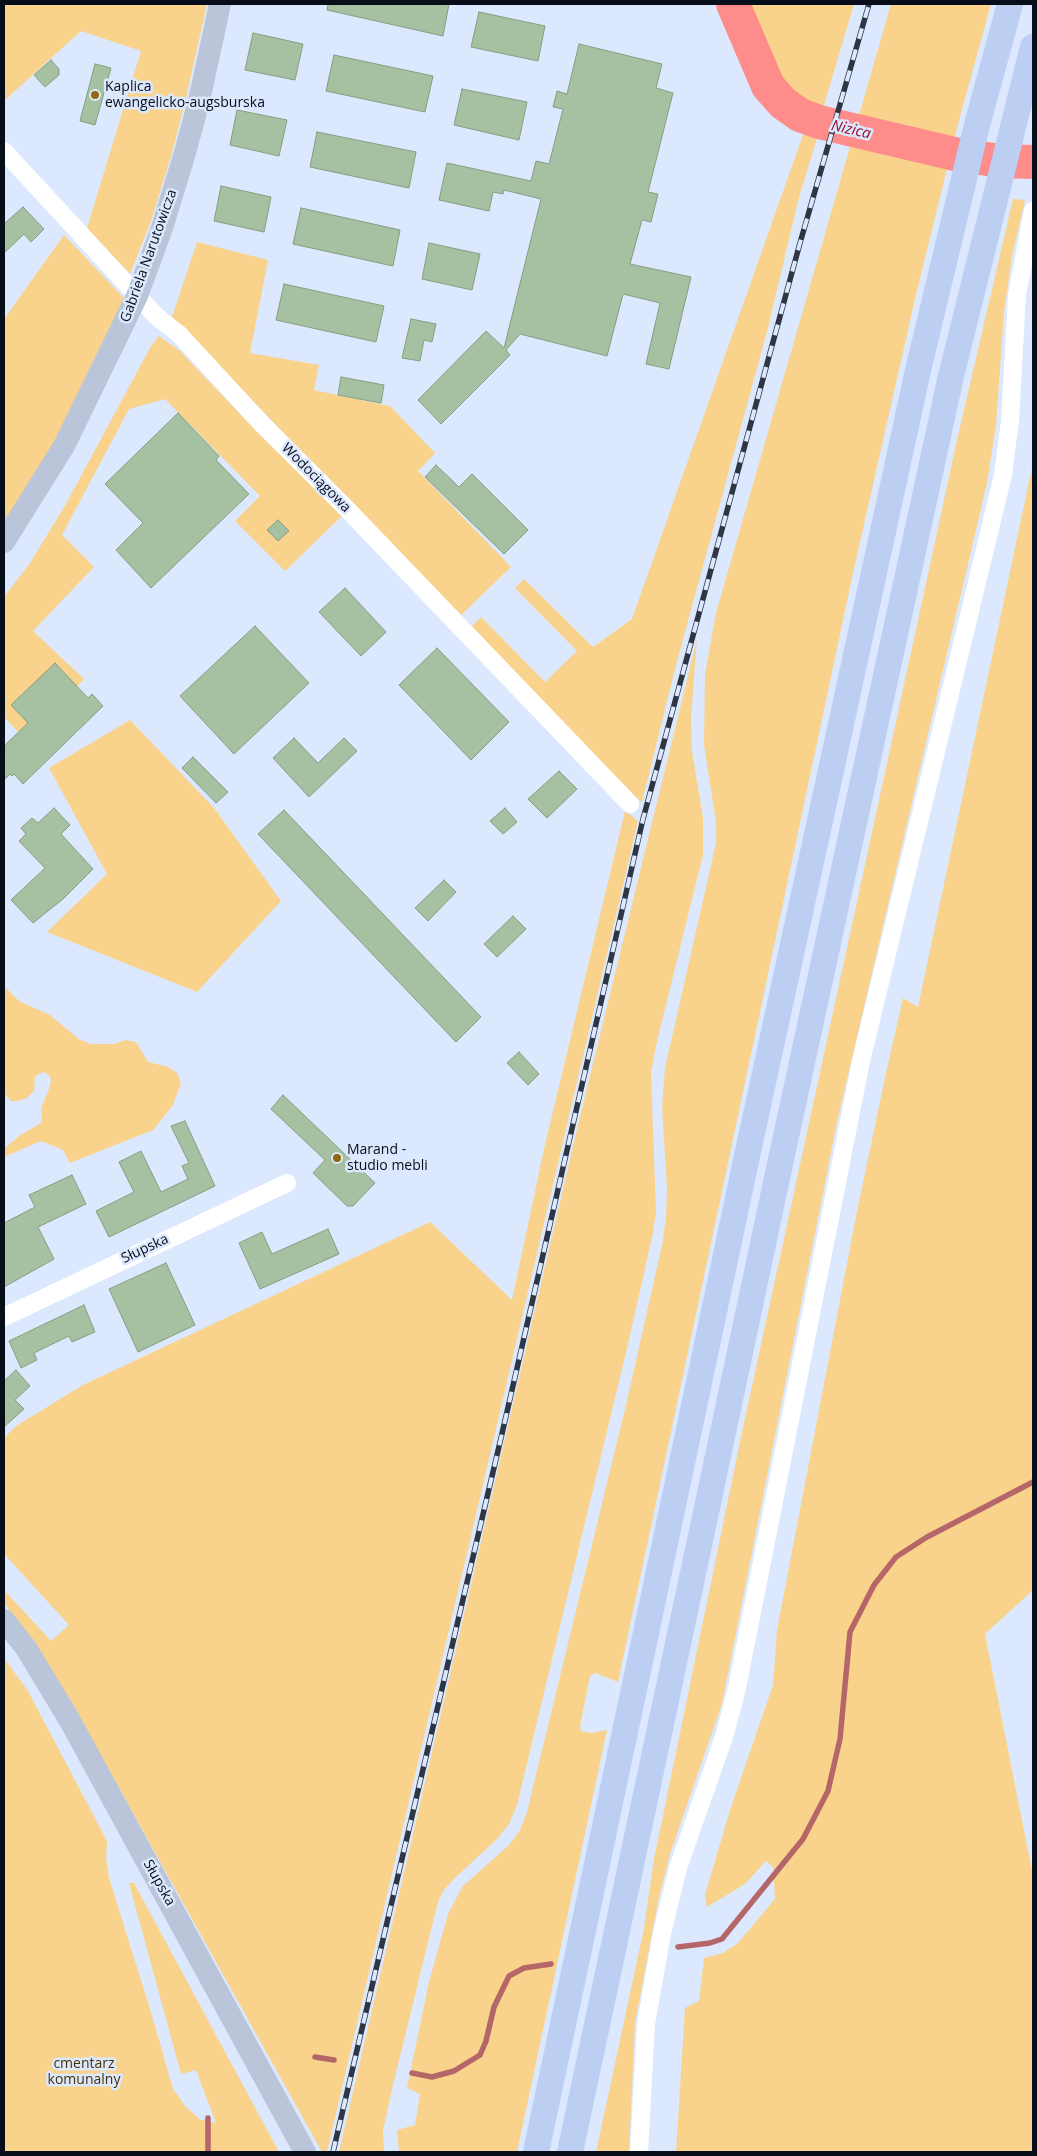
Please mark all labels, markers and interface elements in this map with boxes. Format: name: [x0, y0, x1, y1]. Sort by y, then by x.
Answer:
place label: Kaplica ewangelicko-augsburska: [105, 79, 265, 111]
marker: Kaplica ewangelicko-augsburska: [89, 89, 101, 101]
water label: Nizica: [829, 117, 873, 143]
street label: Gabriela Narutowicza: [117, 187, 181, 325]
street label: Wodociągowa: [278, 440, 354, 516]
place label: Marand - studio mebli: [347, 1142, 428, 1174]
marker: Marand - studio mebli: [331, 1152, 343, 1164]
street label: Słupska: [119, 1231, 171, 1267]
street label: Słupska: [139, 1857, 179, 1909]
park label: cmentarz komunalny: [48, 2056, 120, 2088]

